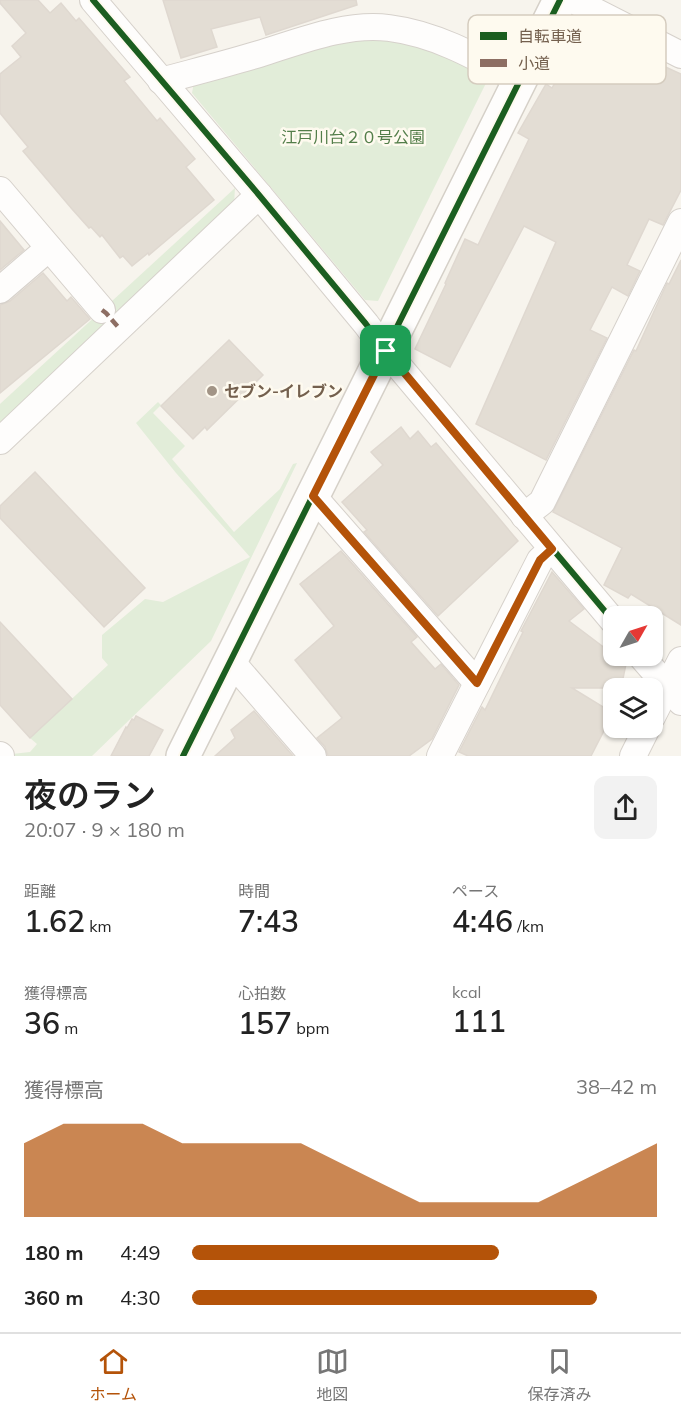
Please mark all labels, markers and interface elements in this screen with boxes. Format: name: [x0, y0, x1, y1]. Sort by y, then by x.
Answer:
legend: [468, 15, 666, 84]
text: 自転車道: [518, 26, 582, 46]
text: 小道: [518, 53, 550, 73]
park label: 江戸川台２０号公園: [281, 127, 425, 147]
pin: [360, 325, 411, 376]
icon: arrive: [369, 334, 402, 367]
place label: セブン-イレブン: [224, 381, 343, 401]
marker: セブン-イレブン: [205, 384, 219, 398]
north arrow: [603, 606, 663, 666]
map controls: [603, 606, 663, 738]
button: layers: [603, 678, 663, 738]
text: 夜のラン: [24, 774, 156, 815]
button: share: [594, 776, 657, 839]
text: 20:07 · 9 × 180 m: [24, 817, 185, 842]
text: 距離: [24, 881, 56, 901]
text: 時間: [238, 881, 270, 901]
text: ペース: [452, 881, 499, 901]
text: 1.62: [24, 902, 85, 940]
text: 7:43: [238, 902, 299, 940]
text: 4:46: [452, 902, 513, 940]
text: km: [85, 916, 112, 936]
text: /km: [513, 916, 544, 936]
text: kcal: [452, 982, 481, 1002]
text: 獲得標高: [24, 983, 88, 1003]
text: 心拍数: [238, 983, 286, 1003]
text: 111: [452, 1002, 506, 1040]
text: 36: [24, 1004, 60, 1042]
text: 157: [238, 1004, 292, 1042]
text: m: [60, 1018, 78, 1038]
text: bpm: [292, 1018, 329, 1038]
text: 38–42 m: [576, 1074, 657, 1099]
text: 獲得標高: [24, 1077, 104, 1102]
text: 180 m: [24, 1240, 83, 1265]
text: 4:49: [120, 1240, 161, 1265]
text: 360 m: [24, 1285, 83, 1310]
text: 4:30: [120, 1285, 161, 1310]
tab: ホーム: [89, 1345, 137, 1405]
tab: 地図: [316, 1345, 349, 1405]
tab: 保存済み: [528, 1345, 592, 1405]

